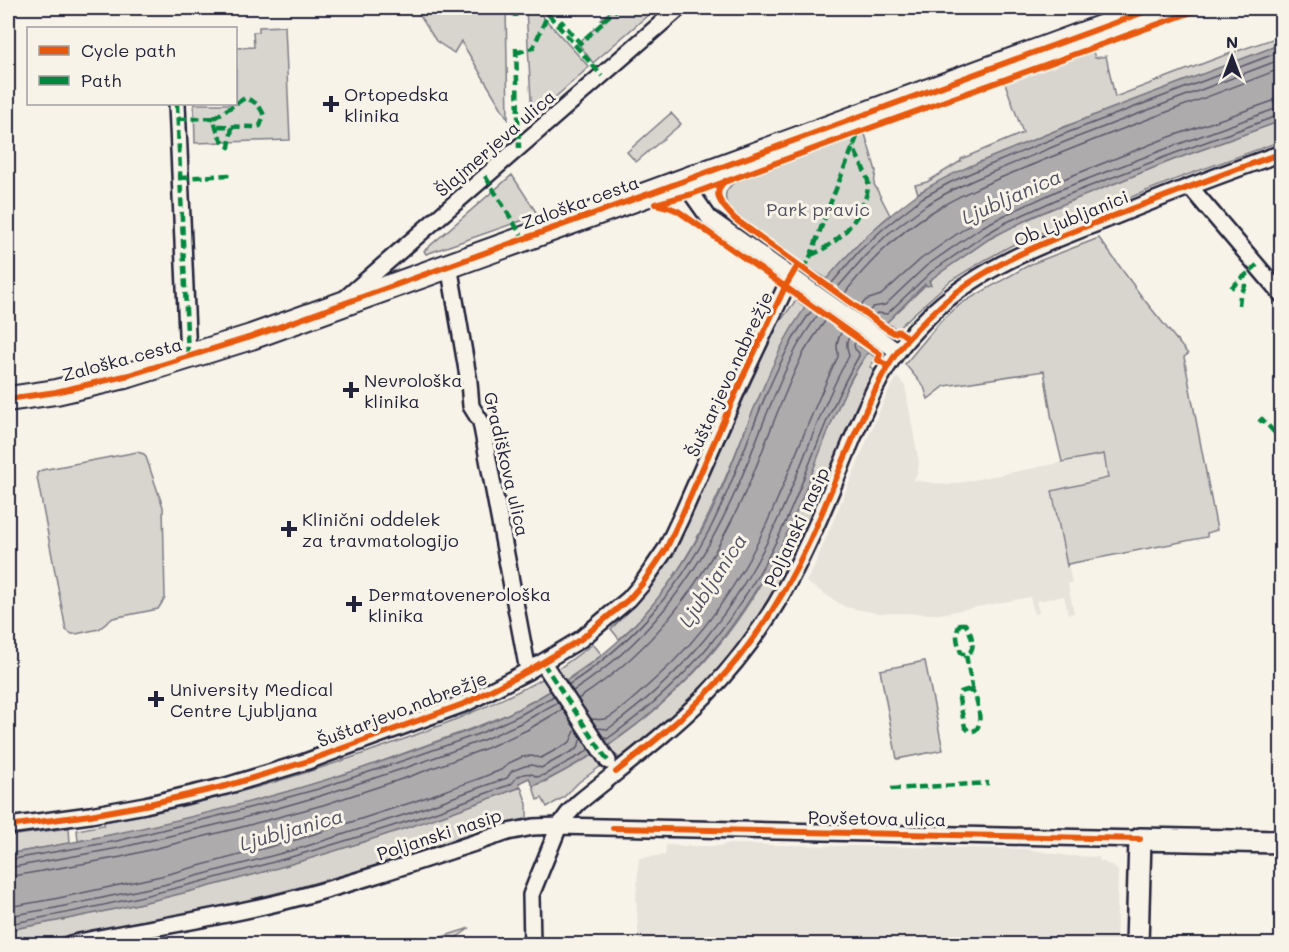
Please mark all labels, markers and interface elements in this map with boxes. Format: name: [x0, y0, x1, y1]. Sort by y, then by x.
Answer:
legend: [27, 27, 237, 105]
north arrow: [1202, 27, 1262, 87]
text: N: [1226, 31, 1238, 52]
text: Cycle path: [81, 38, 176, 62]
text: Path: [81, 68, 121, 92]
place label: Ortopedska klinika: [344, 82, 449, 127]
street label: Šlajmerjeva ulica: [430, 84, 560, 202]
marker: Ortopedska klinika: [322, 95, 340, 113]
water label: Ljubljanica: [957, 162, 1065, 230]
street label: Zaloška cesta: [518, 170, 642, 234]
street label: Ob Ljubljanici: [1010, 184, 1132, 252]
park label: Park pravic: [766, 197, 870, 221]
street label: Šuštarjevo nabrežje: [680, 287, 778, 461]
street label: Zaloška cesta: [59, 331, 185, 387]
place label: Nevrološka klinika: [364, 368, 462, 413]
marker: Nevrološka klinika: [342, 381, 360, 399]
street label: Gradiškova ulica: [479, 389, 535, 539]
street label: Poljanski nasip: [758, 463, 834, 591]
place label: Klinični oddelek za travmatologijo: [302, 507, 459, 552]
marker: Klinični oddelek za travmatologijo: [280, 520, 298, 538]
water label: Ljubljanica: [672, 528, 752, 632]
place label: Dermatovenerološka klinika: [368, 582, 551, 627]
marker: Dermatovenerološka klinika: [345, 595, 363, 613]
street label: Šuštarjevo nabrežje: [314, 666, 490, 752]
place label: University Medical Centre Ljubljana: [170, 677, 333, 722]
marker: University Medical Centre Ljubljana: [147, 690, 165, 708]
water label: Ljubljanica: [236, 802, 346, 856]
street label: Poljanski nasip: [374, 803, 504, 865]
street label: Povšetova ulica: [808, 805, 946, 831]

